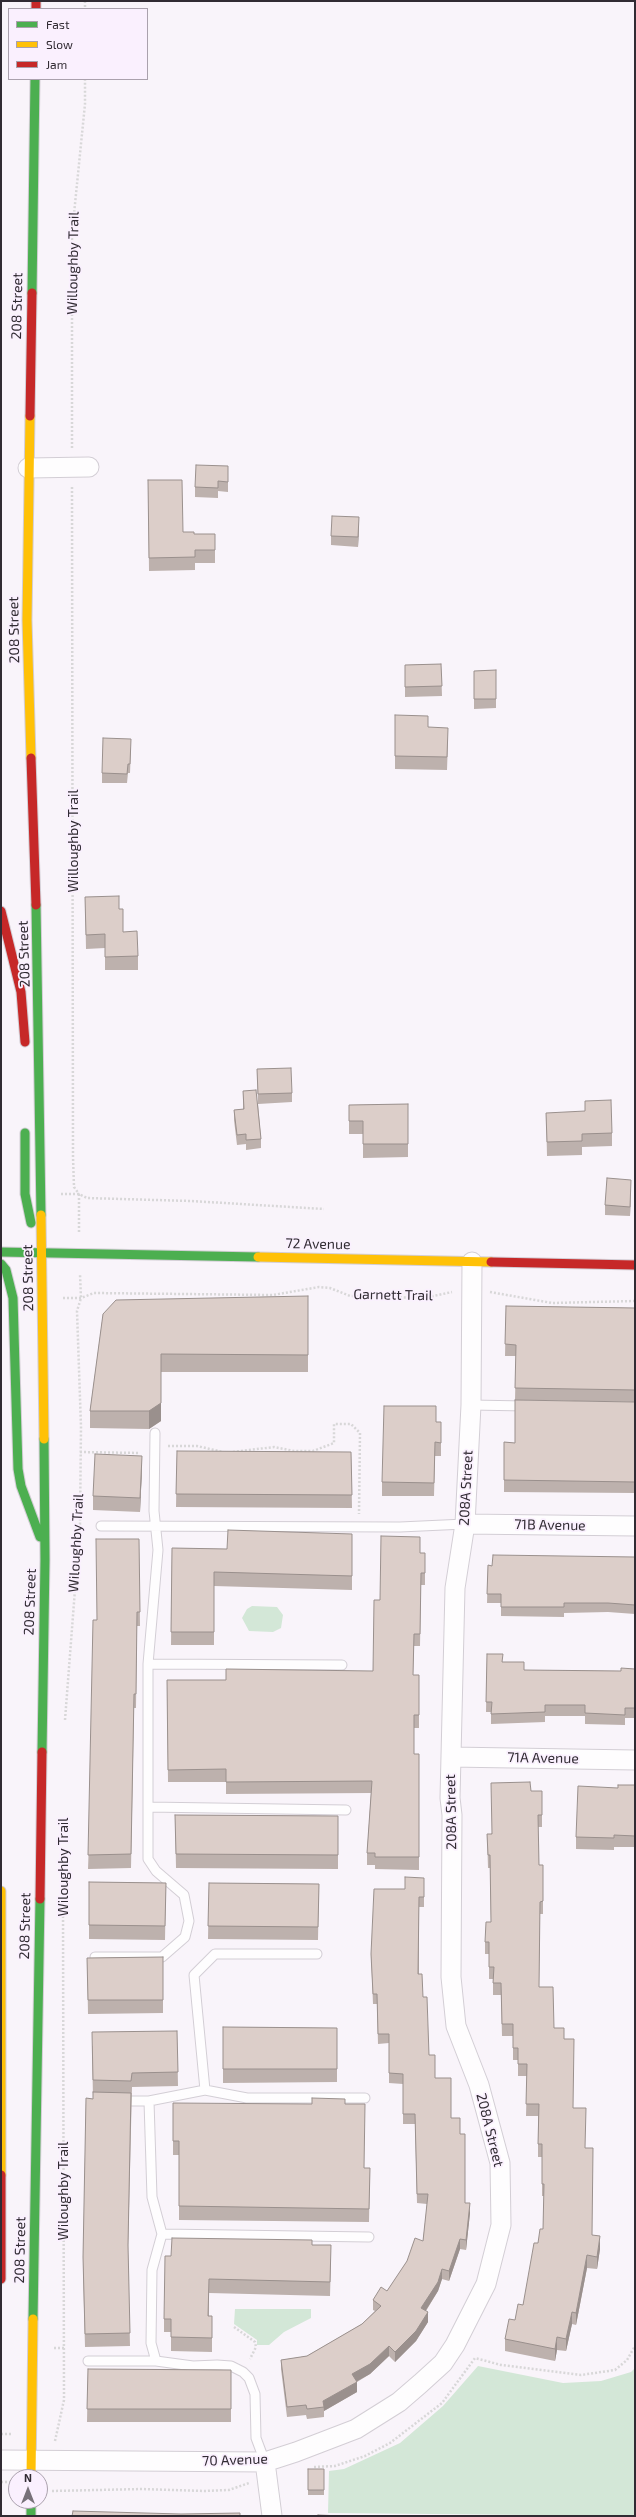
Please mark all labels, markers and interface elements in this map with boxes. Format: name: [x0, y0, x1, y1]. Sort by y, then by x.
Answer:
legend: [8, 8, 148, 80]
text: Fast: [46, 17, 69, 31]
text: Slow: [46, 37, 73, 51]
text: Jam: [46, 57, 67, 71]
street label: Willoughby Trail: [64, 211, 82, 315]
street label: 208 Street: [8, 272, 26, 340]
street label: 208 Street: [5, 596, 23, 664]
street label: Willoughby Trail: [65, 789, 81, 893]
street label: 208 Street: [14, 920, 34, 988]
street label: 72 Avenue: [285, 1235, 351, 1253]
street label: 208 Street: [19, 1244, 37, 1312]
street label: Garnett Trail: [353, 1286, 433, 1304]
street label: 208A Street: [456, 1450, 476, 1526]
street label: Wiloughby Trail: [65, 1493, 87, 1593]
street label: 71B Avenue: [514, 1516, 586, 1534]
street label: 208 Street: [20, 1568, 40, 1636]
street label: 71A Avenue: [507, 1749, 579, 1767]
street label: 208A Street: [442, 1774, 460, 1850]
street label: Wiloughby Trail: [55, 1818, 71, 1916]
street label: 208 Street: [16, 1892, 34, 1960]
street label: 208A Street: [473, 2091, 507, 2169]
street label: Wiloughby Trail: [55, 2142, 71, 2240]
street label: 208 Street: [11, 2216, 29, 2284]
street label: 70 Avenue: [202, 2450, 268, 2470]
north arrow: [8, 2469, 48, 2509]
text: N: [24, 2471, 32, 2484]

